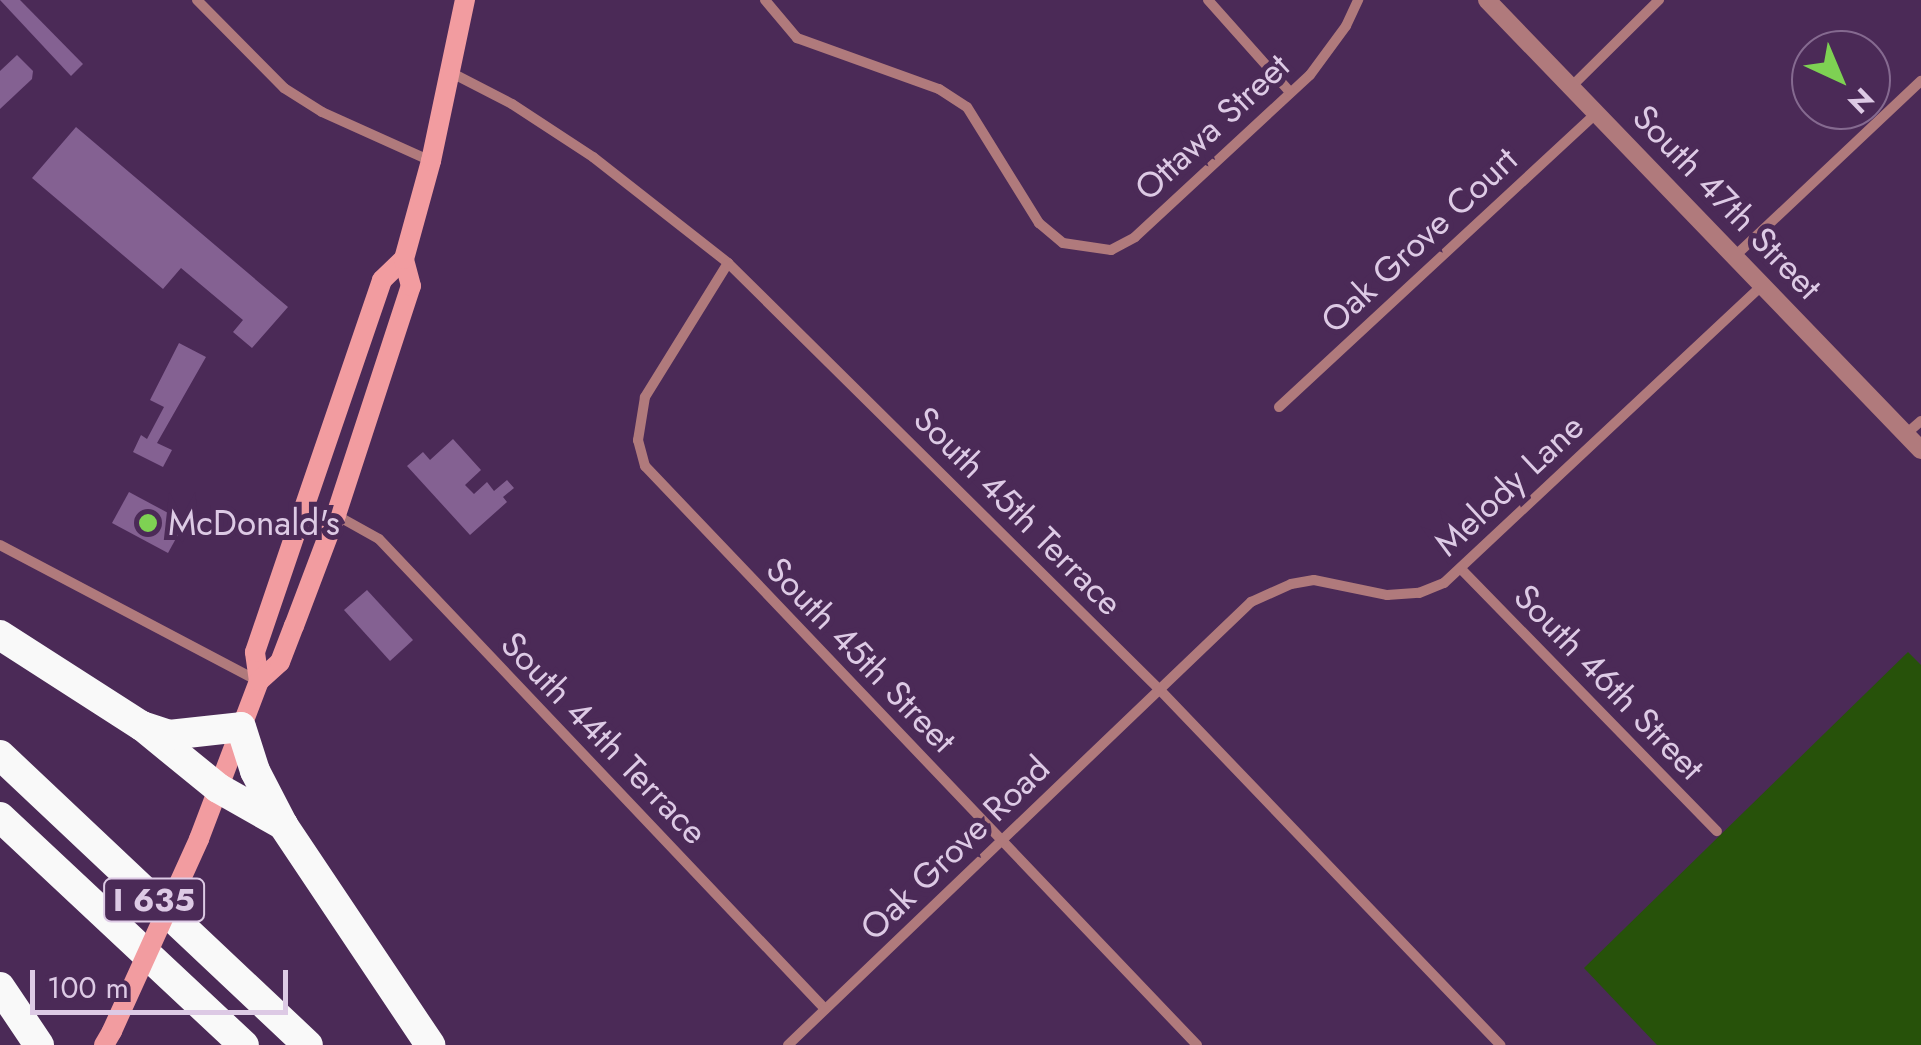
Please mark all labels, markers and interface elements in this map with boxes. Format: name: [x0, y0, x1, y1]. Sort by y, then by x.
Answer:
north arrow: [1791, 30, 1891, 130]
street label: Ottawa Street: [1126, 45, 1298, 209]
text: N: [1839, 78, 1883, 123]
street label: South 47th Street: [1624, 96, 1830, 308]
street label: Oak Grove Court: [1312, 138, 1526, 342]
street label: South 45th Terrace: [905, 398, 1131, 624]
street label: Melody Lane: [1426, 405, 1592, 565]
place label: McDonald's: [168, 502, 340, 544]
marker: McDonald's: [137, 512, 159, 534]
street label: South 45th Street: [757, 549, 965, 761]
street label: South 46th Street: [1505, 576, 1713, 788]
street label: South 44th Terrace: [492, 623, 716, 853]
street label: Oak Grove Road: [852, 747, 1058, 949]
road number: I 635: [102, 873, 206, 927]
scale bar: [35, 950, 292, 1012]
text: 100 m: [47, 966, 129, 1009]

